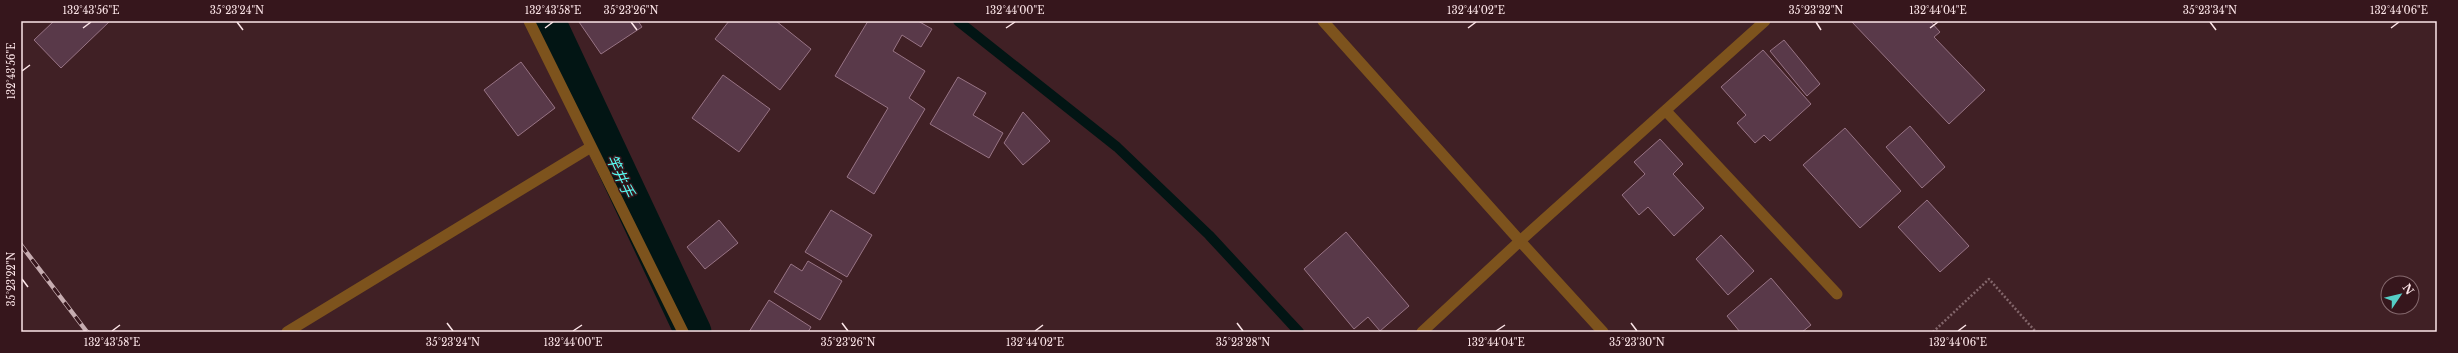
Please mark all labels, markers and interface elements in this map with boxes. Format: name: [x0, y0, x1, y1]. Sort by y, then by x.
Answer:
text: 132°43'56"E: [63, 4, 119, 17]
text: 35°23'24"N: [210, 4, 264, 17]
text: 132°43'58"E: [525, 4, 581, 17]
text: 35°23'26"N: [603, 4, 659, 17]
text: 132°44'00"E: [986, 4, 1044, 17]
text: 132°44'02"E: [1447, 4, 1505, 17]
text: 35°23'32"N: [1789, 4, 1843, 17]
text: 132°44'04"E: [1909, 4, 1967, 17]
text: 35°23'34"N: [2183, 4, 2237, 17]
text: 132°44'06"E: [2370, 4, 2428, 17]
text: 132°43'56"E: [5, 43, 18, 99]
water label: 竿井手: [602, 151, 639, 201]
text: 35°23'22"N: [5, 252, 18, 306]
north arrow: [2380, 275, 2420, 315]
text: N: [2399, 281, 2417, 298]
text: 132°43'58"E: [84, 336, 140, 349]
text: 35°23'24"N: [426, 336, 480, 349]
text: 132°44'00"E: [544, 336, 602, 349]
text: 35°23'26"N: [820, 336, 876, 349]
text: 132°44'02"E: [1006, 336, 1064, 349]
text: 35°23'28"N: [1216, 336, 1270, 349]
text: 132°44'04"E: [1467, 336, 1525, 349]
text: 35°23'30"N: [1609, 336, 1665, 349]
text: 132°44'06"E: [1929, 336, 1987, 349]

